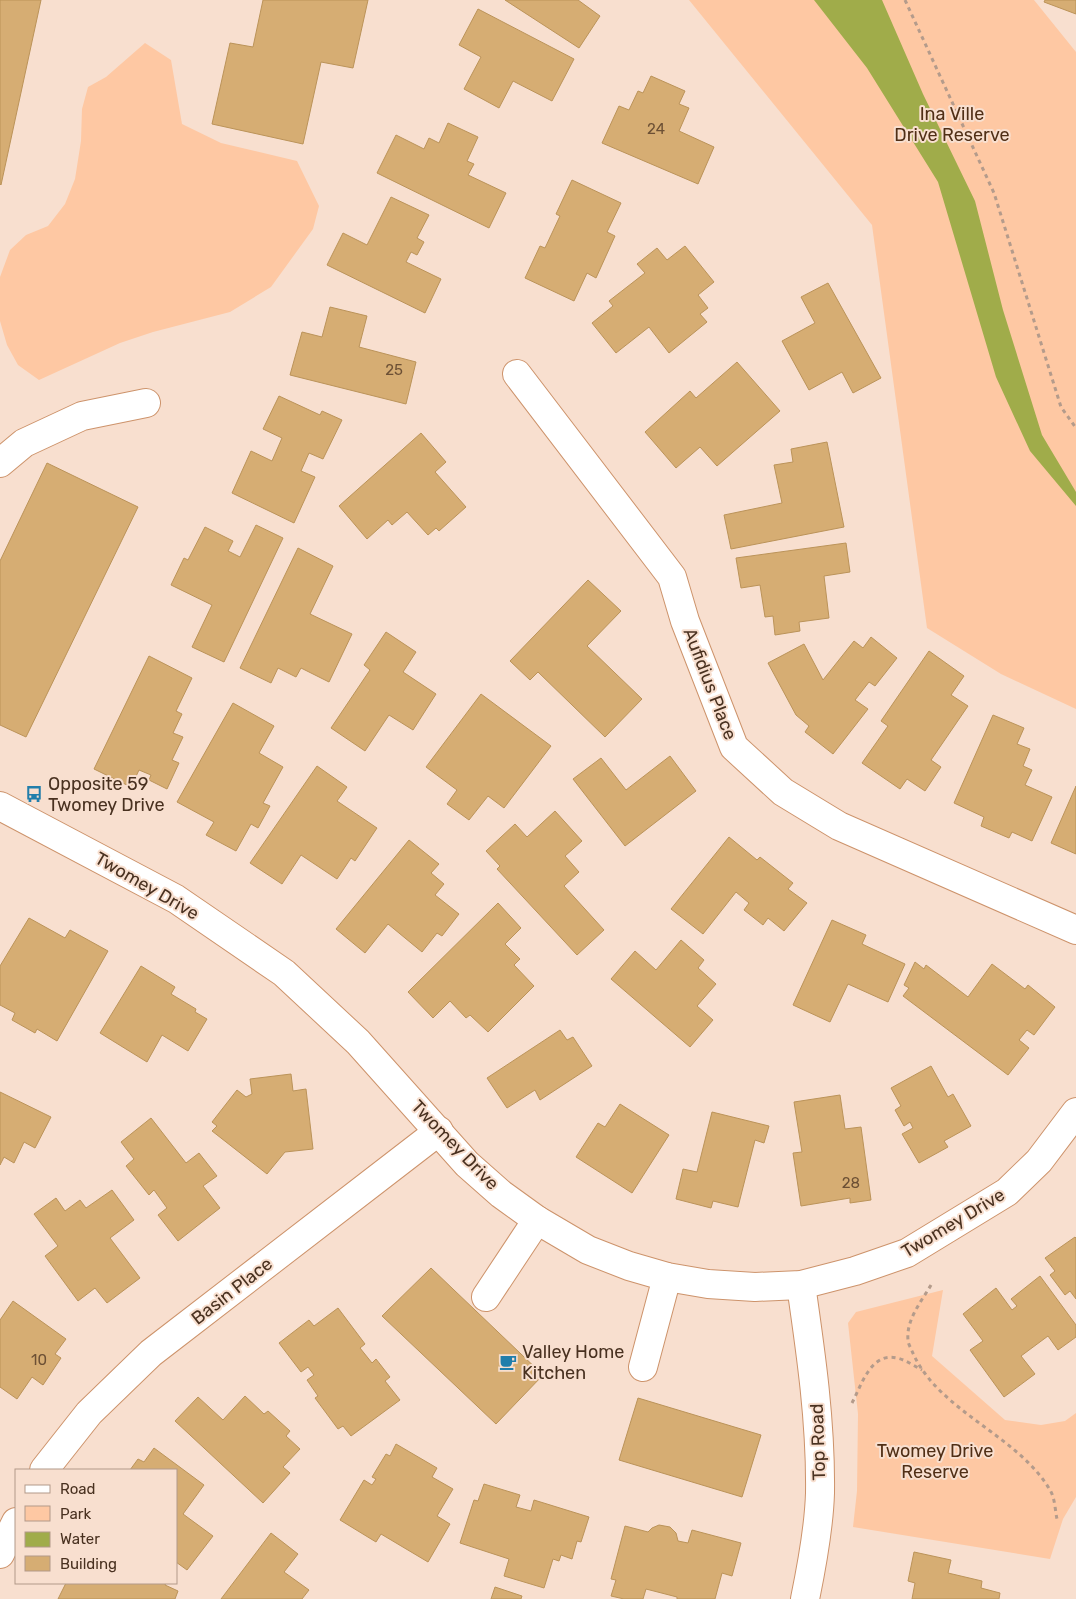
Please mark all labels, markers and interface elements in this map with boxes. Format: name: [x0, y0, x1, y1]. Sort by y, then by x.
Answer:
park label: Ina Ville Drive Reserve: [894, 103, 1010, 146]
house number: 24: [647, 120, 665, 138]
house number: 25: [385, 361, 403, 379]
street label: Aufidius Place: [679, 625, 741, 743]
place label: Opposite 59 Twomey Drive: [48, 773, 165, 816]
bus stop icon: Opposite 59 Twomey Drive: [24, 784, 44, 804]
street label: Twomey Drive: [91, 847, 203, 925]
street label: Twomey Drive: [407, 1095, 503, 1195]
house number: 28: [842, 1174, 860, 1192]
street label: Twomey Drive: [897, 1184, 1009, 1262]
street label: Basin Place: [187, 1253, 277, 1329]
place label: Valley Home Kitchen: [522, 1341, 624, 1384]
house number: 10: [31, 1351, 47, 1369]
cafe icon: Valley Home Kitchen: [498, 1352, 518, 1372]
street label: Top Road: [806, 1403, 830, 1481]
park label: Twomey Drive Reserve: [877, 1440, 993, 1483]
legend: [15, 1469, 178, 1584]
text: Road: [60, 1480, 96, 1498]
text: Park: [60, 1505, 91, 1523]
text: Water: [60, 1530, 100, 1548]
text: Building: [60, 1555, 117, 1573]

